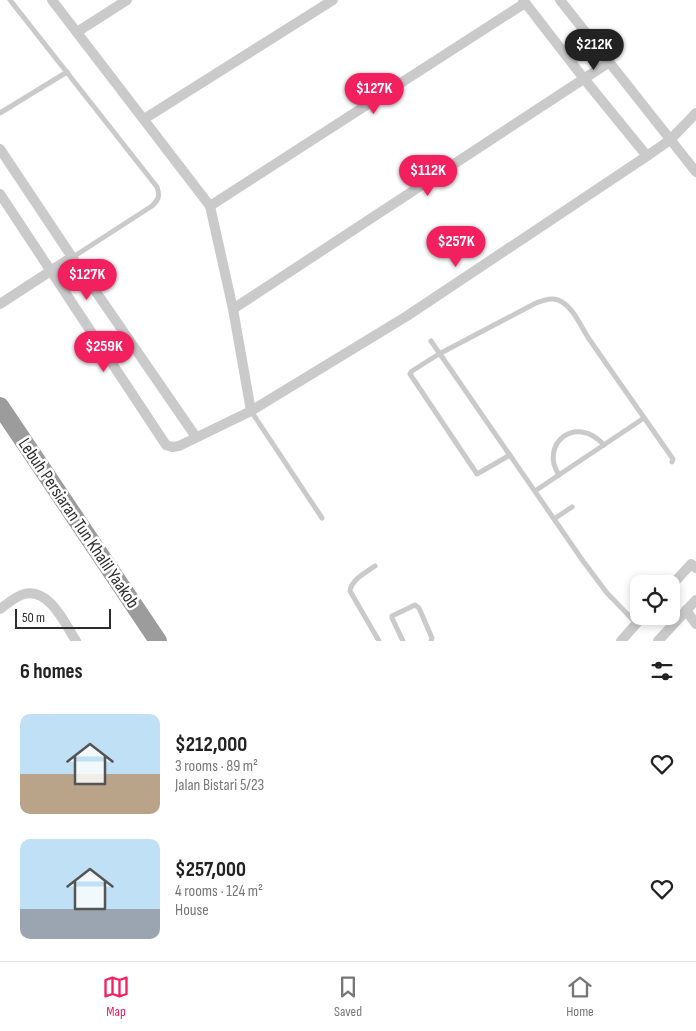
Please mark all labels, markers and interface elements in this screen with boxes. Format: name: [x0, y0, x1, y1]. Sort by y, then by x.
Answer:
pin: $212K: [559, 28, 629, 71]
text: $212K: [576, 35, 612, 54]
pin: $127K: [339, 72, 409, 115]
text: $127K: [356, 79, 392, 98]
pin: $112K: [393, 154, 463, 197]
text: $112K: [410, 161, 446, 180]
pin: $257K: [421, 226, 491, 268]
text: $257K: [437, 232, 475, 251]
pin: $127K: [52, 258, 122, 301]
text: $127K: [69, 265, 105, 284]
pin: $259K: [69, 330, 139, 373]
text: $259K: [85, 337, 123, 356]
street label: Lebuh Persiaran Tun Khalil Yaakob: [14, 434, 143, 612]
map controls: [630, 575, 680, 625]
button: locate: [630, 575, 680, 625]
scale bar: [15, 606, 111, 629]
text: 50 m: [22, 609, 45, 626]
icon: filters: [648, 657, 676, 685]
text: 6 homes: [20, 659, 83, 684]
text: $212,000: [175, 732, 247, 757]
icon: home: [60, 734, 120, 794]
icon: heart: [648, 750, 676, 778]
text: 3 rooms · 89 m²: [175, 757, 258, 776]
text: Jalan Bistari 5/23: [175, 776, 264, 795]
text: $257,000: [175, 857, 246, 882]
icon: home: [60, 859, 120, 919]
icon: heart: [648, 875, 676, 903]
text: 4 rooms · 124 m²: [175, 882, 263, 901]
text: House: [175, 901, 209, 920]
tab: Map: [102, 973, 130, 1020]
tab: Saved: [334, 973, 362, 1020]
tab: Home: [566, 973, 594, 1020]

